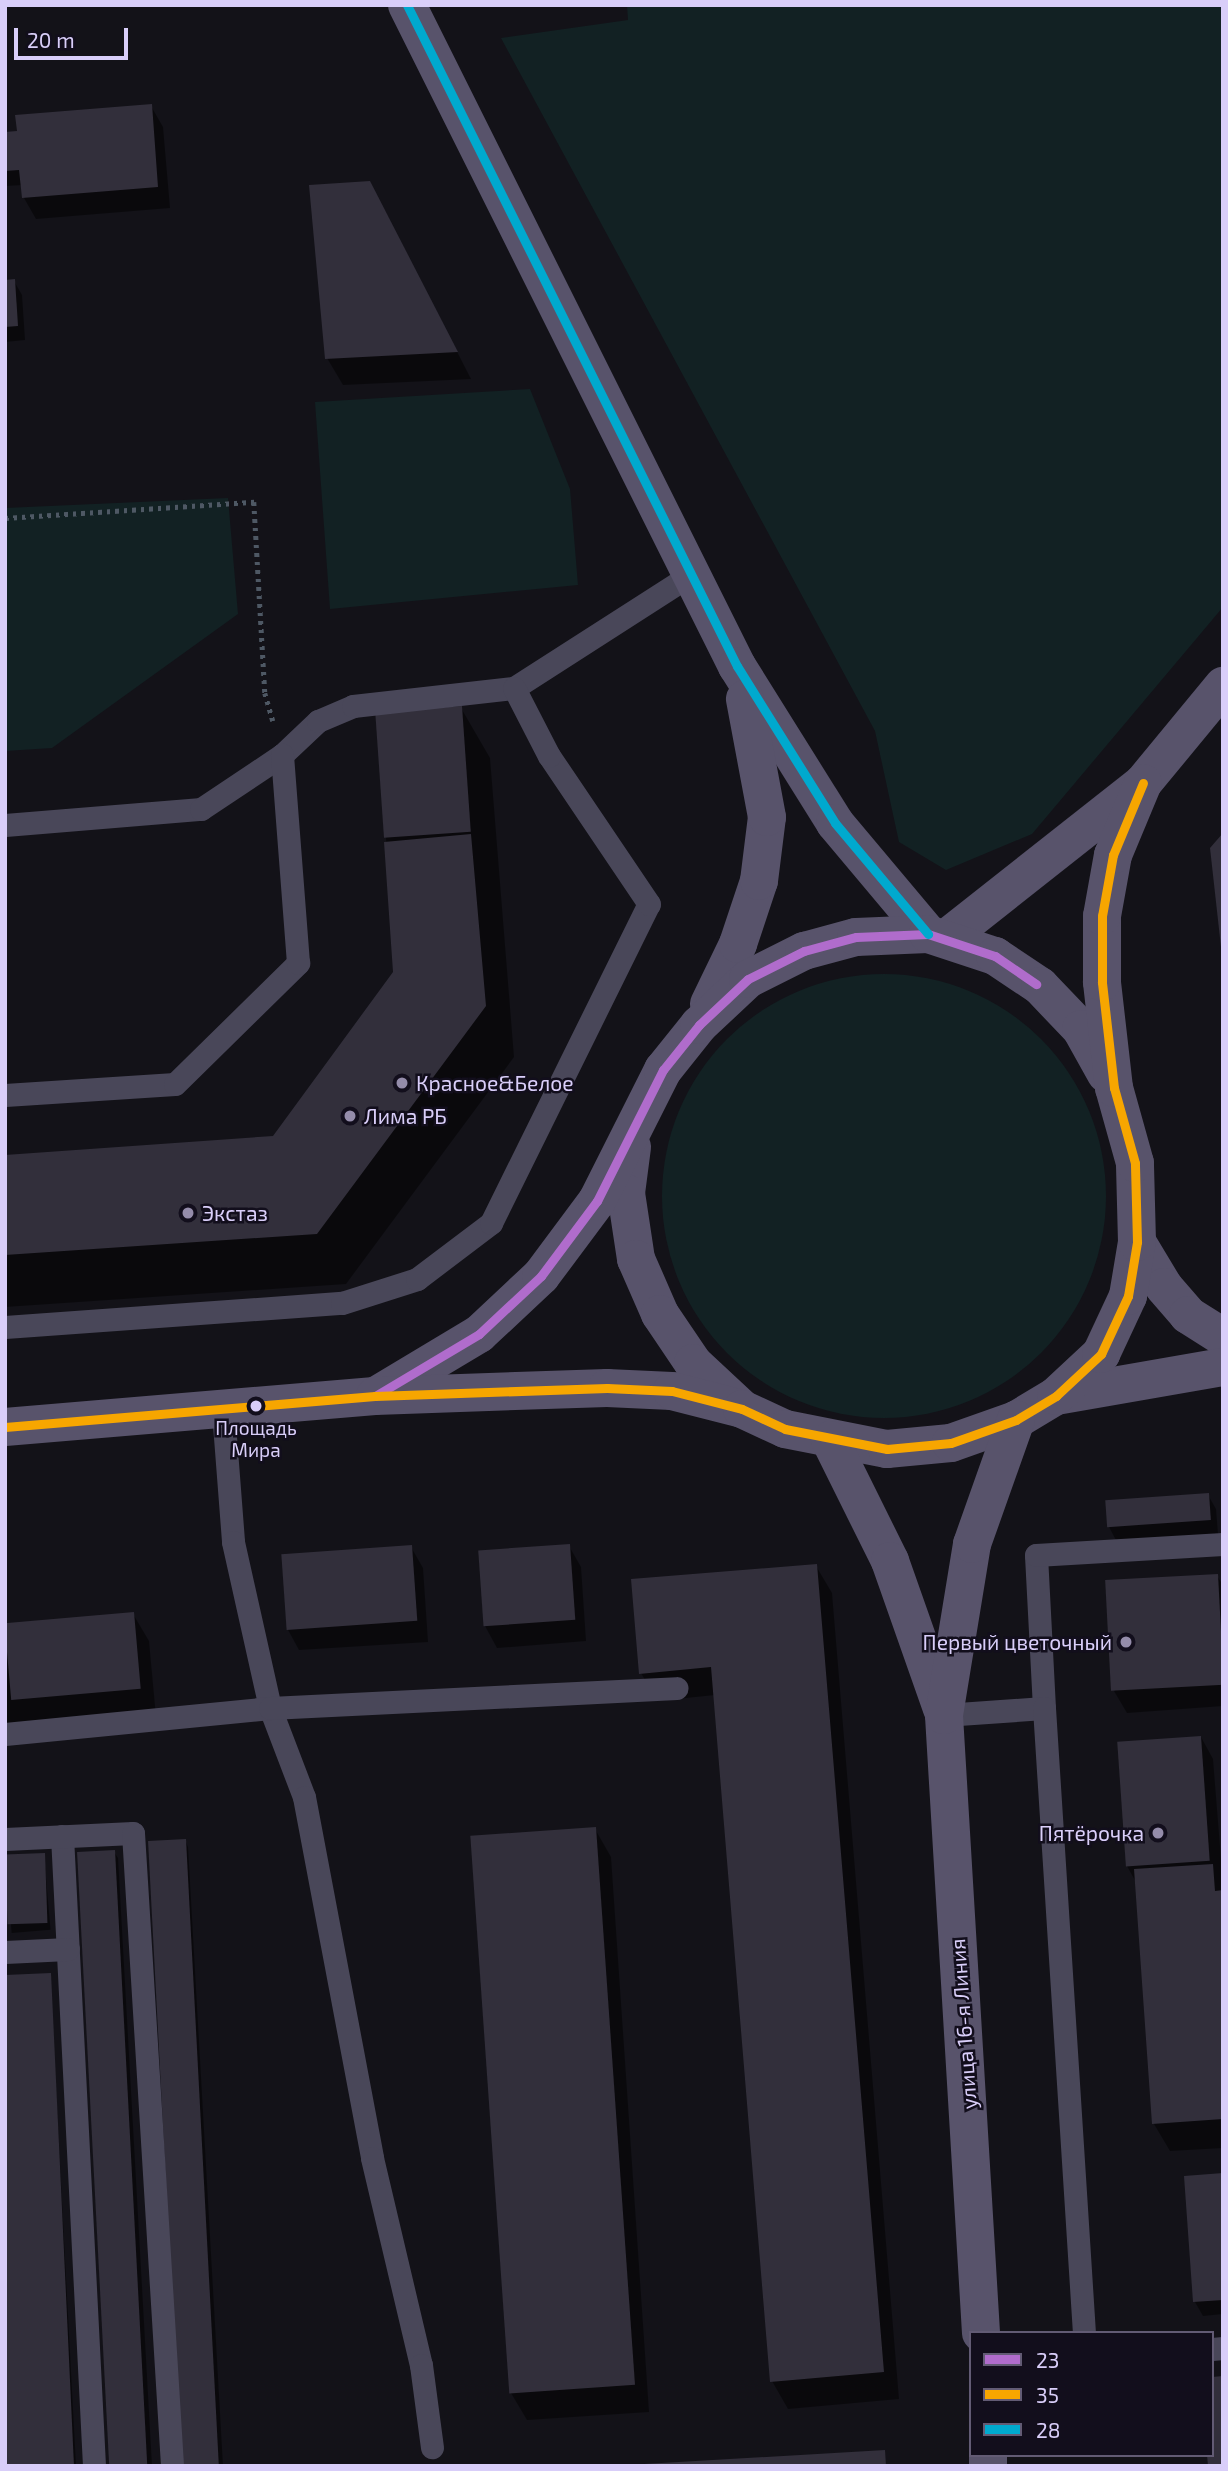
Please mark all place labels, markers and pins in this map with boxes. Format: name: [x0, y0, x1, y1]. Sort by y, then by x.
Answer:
place label: Красное&Белое: [416, 1070, 574, 1096]
marker: Красное&Белое: [394, 1075, 410, 1091]
place label: Лима РБ: [364, 1103, 447, 1129]
marker: Лима РБ: [342, 1108, 358, 1124]
place label: Экстаз: [202, 1200, 268, 1226]
marker: Экстаз: [180, 1205, 196, 1221]
marker: Площадь Мира: [249, 1399, 263, 1413]
place label: Площадь Мира: [215, 1417, 297, 1461]
place label: Первый цветочный: [923, 1629, 1112, 1655]
marker: Первый цветочный: [1118, 1634, 1134, 1650]
place label: Пятёрочка: [1039, 1820, 1144, 1846]
marker: Пятёрочка: [1150, 1825, 1166, 1841]

